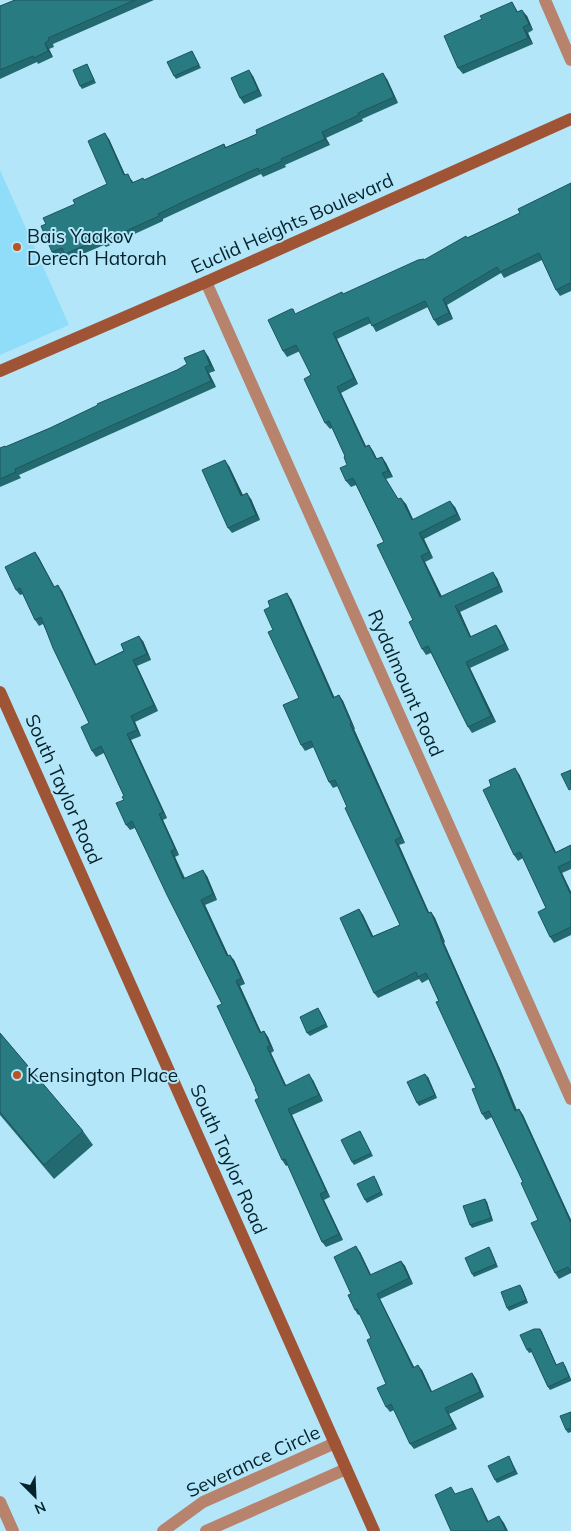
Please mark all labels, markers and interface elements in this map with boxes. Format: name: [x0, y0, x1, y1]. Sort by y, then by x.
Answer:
street label: Euclid Heights Boulevard: [187, 168, 397, 278]
place label: Bais Yaakov Derech Hatorah: [27, 224, 167, 270]
marker: Bais Yaakov Derech Hatorah: [11, 241, 23, 253]
street label: Rydalmount Road: [363, 606, 449, 760]
street label: South Taylor Road: [20, 710, 108, 868]
place label: Kensington Place: [27, 1063, 178, 1087]
marker: Kensington Place: [11, 1069, 23, 1081]
street label: South Taylor Road: [185, 1080, 273, 1238]
street label: Severance Circle: [182, 1420, 324, 1502]
north arrow: [10, 1471, 60, 1521]
text: N: [32, 1498, 49, 1518]

